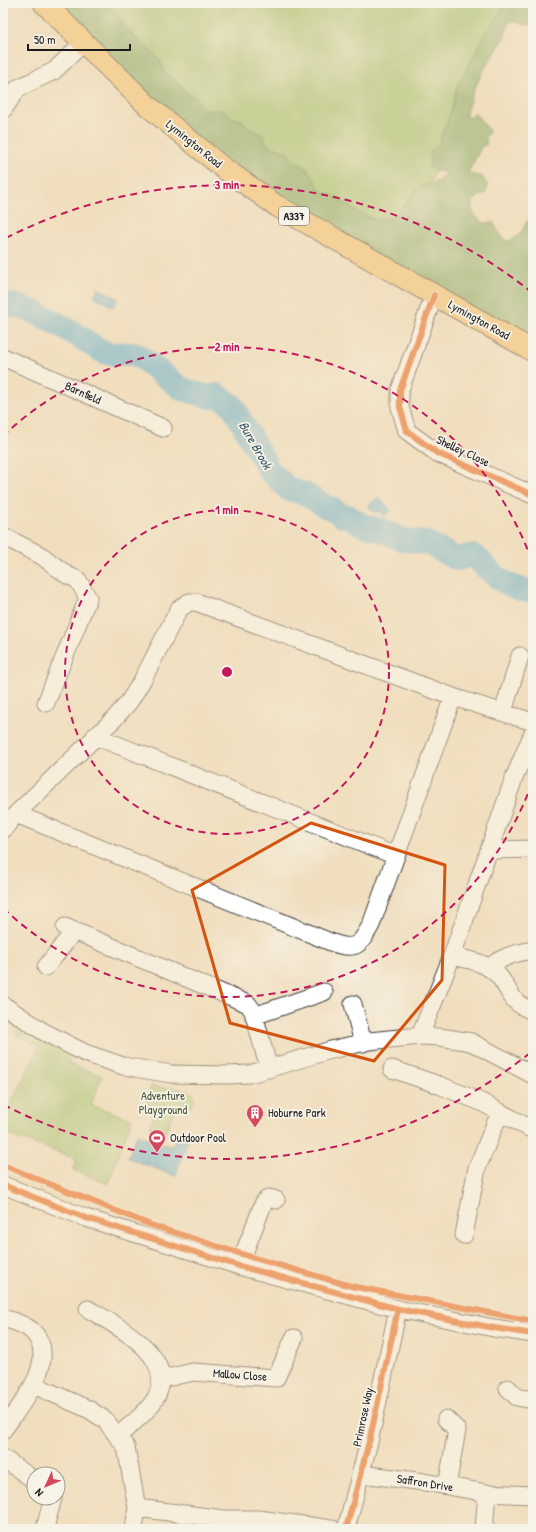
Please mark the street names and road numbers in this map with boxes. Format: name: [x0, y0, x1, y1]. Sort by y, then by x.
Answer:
street label: Lymington Road: [163, 116, 226, 172]
road number: A337: [279, 207, 309, 225]
street label: Lymington Road: [445, 296, 513, 344]
street label: Barnfield: [62, 377, 104, 408]
street label: Shelley Close: [434, 431, 493, 470]
street label: Mallow Close: [212, 1364, 268, 1385]
street label: Primrose Way: [348, 1386, 377, 1448]
street label: Saffron Drive: [396, 1470, 455, 1495]

